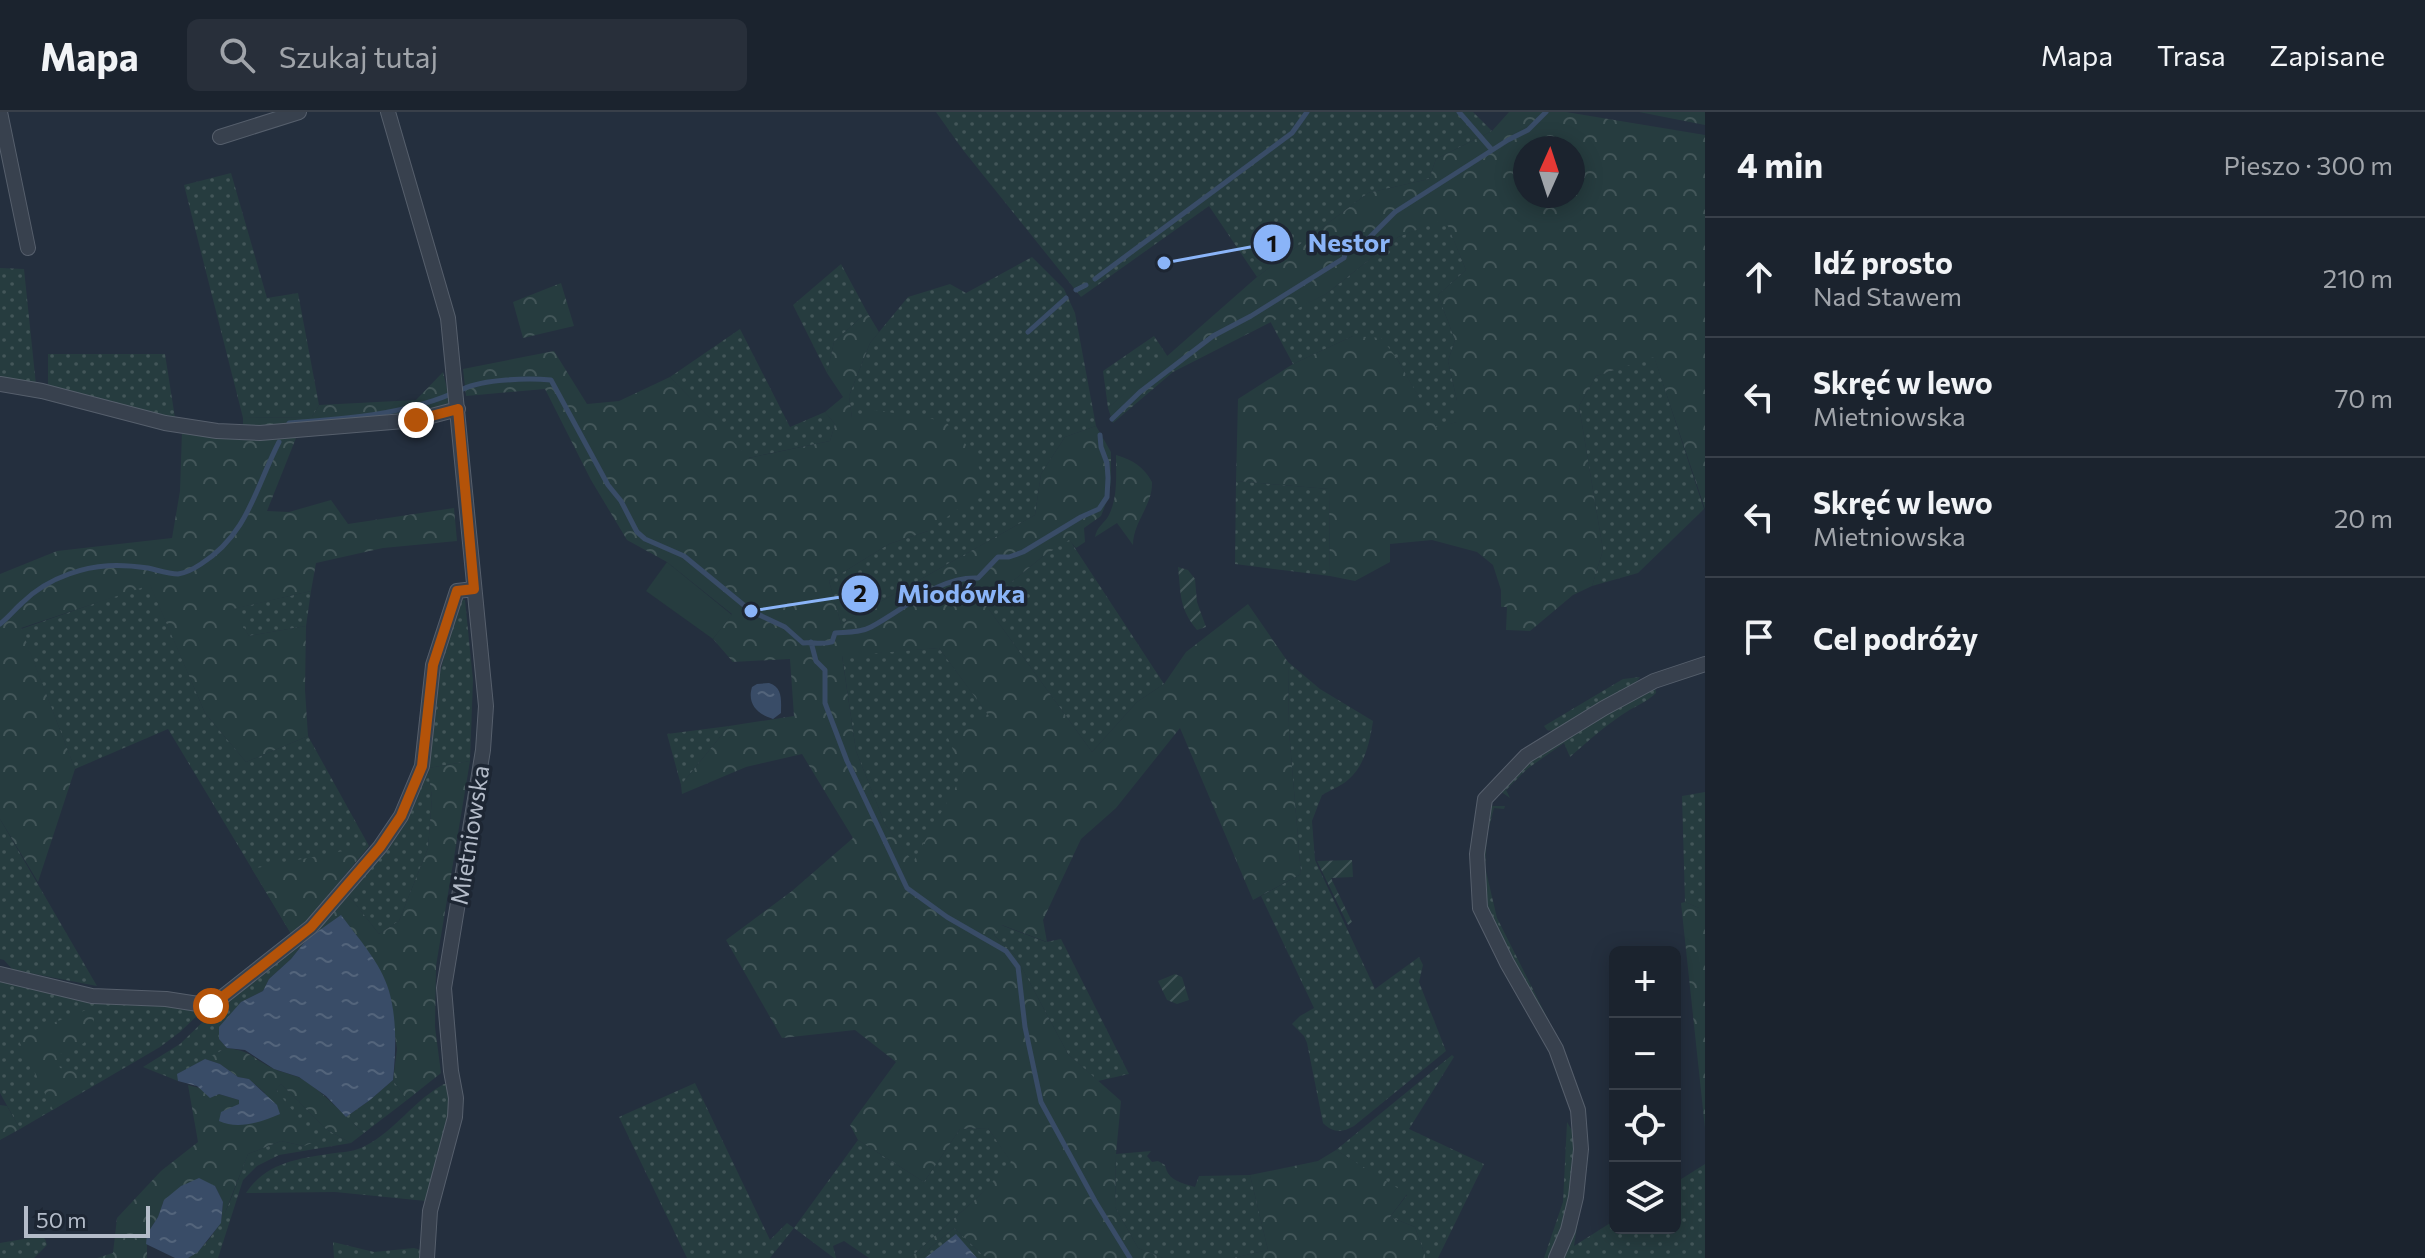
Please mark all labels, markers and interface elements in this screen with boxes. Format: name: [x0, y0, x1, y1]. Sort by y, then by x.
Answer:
search box: [187, 19, 747, 91]
text: Mapa: [40, 32, 139, 79]
icon: search: [215, 33, 259, 77]
text: Szukaj tutaj: [279, 37, 438, 74]
text: Mapa: [2041, 38, 2113, 72]
text: Trasa: [2157, 38, 2226, 72]
text: Zapisane: [2270, 38, 2385, 72]
north arrow: [1513, 136, 1585, 208]
text: 4 min: [1737, 143, 1823, 185]
text: Pieszo · 300 m: [2224, 149, 2393, 180]
callout: Nestor: [1252, 218, 1406, 268]
text: Nestor: [1308, 226, 1390, 257]
text: 1: [1267, 228, 1277, 257]
text: Idź prosto: [1813, 243, 1953, 280]
icon: ahead: [1737, 255, 1781, 299]
text: 210 m: [2323, 262, 2393, 293]
text: Nad Stawem: [1813, 280, 1962, 311]
text: Skręć w lewo: [1813, 363, 1993, 400]
icon: left: [1737, 375, 1781, 419]
text: 70 m: [2335, 382, 2393, 413]
text: Mietniowska: [1813, 400, 1966, 431]
route end: [398, 402, 434, 438]
text: Skręć w lewo: [1813, 483, 1993, 520]
icon: left: [1737, 495, 1781, 539]
text: 20 m: [2334, 502, 2393, 533]
text: Mietniowska: [1813, 520, 1966, 551]
callout: Miodówka: [840, 569, 1041, 619]
text: Miodówka: [897, 577, 1025, 608]
text: 2: [853, 578, 867, 607]
icon: arrive: [1737, 615, 1781, 659]
text: Cel podróży: [1813, 619, 1978, 656]
street label: Mietniowska: [444, 763, 494, 907]
map controls: [1609, 946, 1681, 1234]
button: +: [1609, 946, 1681, 1018]
route start: [193, 988, 229, 1024]
button: −: [1609, 1018, 1681, 1090]
button: locate: [1609, 1090, 1681, 1162]
button: layers: [1609, 1162, 1681, 1234]
scale bar: [24, 1202, 150, 1238]
text: 50 m: [36, 1206, 86, 1233]

